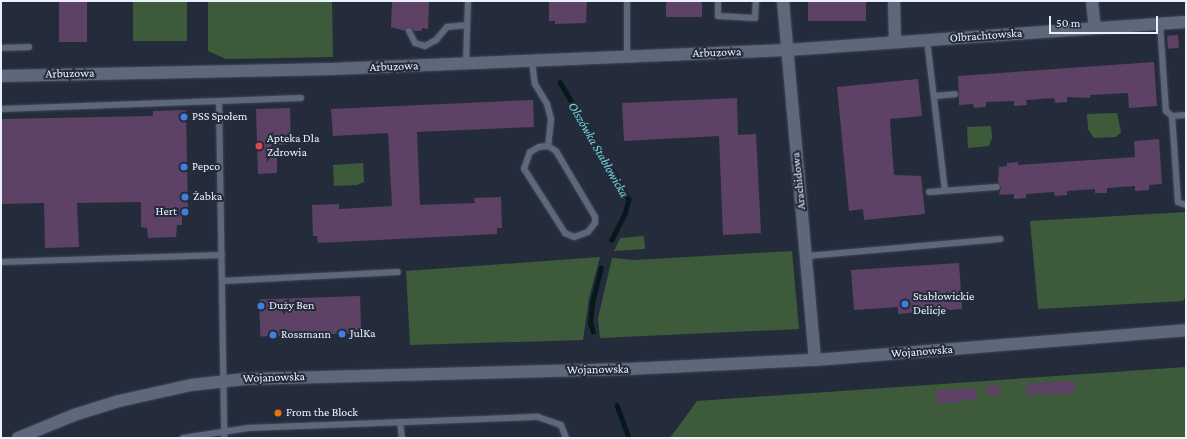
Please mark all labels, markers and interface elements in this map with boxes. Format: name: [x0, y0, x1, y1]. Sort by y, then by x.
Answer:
scale bar: [1051, 8, 1160, 34]
text: 50 m: [1056, 16, 1080, 30]
street label: Olbrachtowska: [949, 26, 1023, 46]
street label: Arbuzowa: [692, 45, 742, 61]
street label: Arbuzowa: [369, 59, 419, 75]
street label: Arbuzowa: [45, 66, 95, 82]
water label: Olszówka Stabłowicka: [564, 100, 632, 200]
place label: PSS Społem: [192, 110, 247, 124]
marker: PSS Społem: [179, 112, 189, 122]
place label: Apteka Dla Zdrowia: [267, 132, 319, 160]
marker: Apteka Dla Zdrowia: [254, 141, 264, 151]
street label: Arachidowa: [789, 152, 809, 210]
place label: Pepco: [192, 160, 220, 174]
marker: Pepco: [179, 162, 189, 172]
place label: Żabka: [193, 190, 222, 204]
marker: Żabka: [180, 192, 190, 202]
place label: Hert: [156, 205, 177, 219]
marker: Hert: [180, 207, 190, 217]
place label: Stabłowickie Delicje: [913, 290, 974, 318]
place label: Duży Ben: [269, 299, 314, 313]
marker: Stabłowickie Delicje: [900, 299, 910, 309]
marker: Duży Ben: [256, 301, 266, 311]
place label: JulKa: [350, 327, 375, 341]
place label: Rossmann: [281, 328, 331, 342]
marker: JulKa: [337, 329, 347, 339]
marker: Rossmann: [268, 330, 278, 340]
street label: Wojanowska: [891, 343, 953, 361]
street label: Wojanowska: [567, 362, 629, 378]
street label: Wojanowska: [243, 370, 305, 386]
place label: From the Block: [286, 406, 358, 420]
marker: From the Block: [273, 408, 283, 418]

